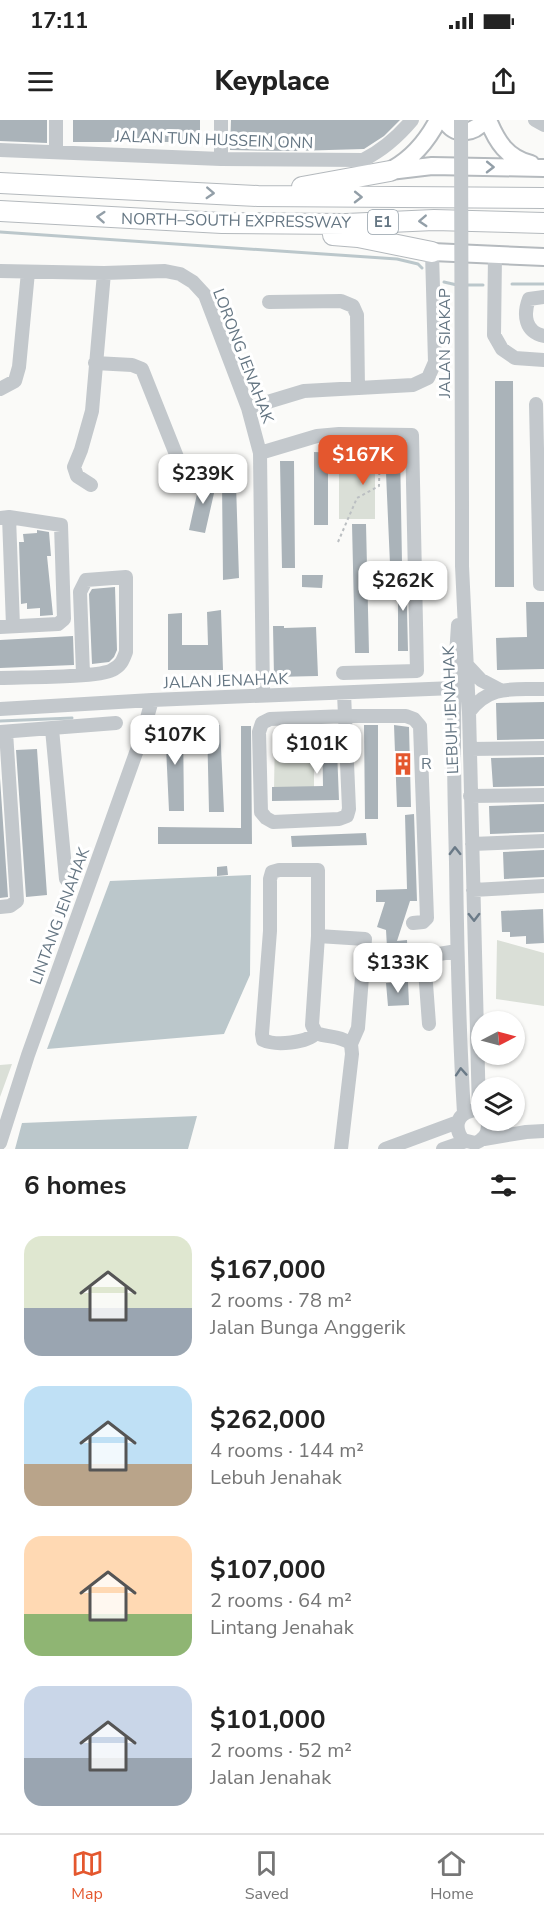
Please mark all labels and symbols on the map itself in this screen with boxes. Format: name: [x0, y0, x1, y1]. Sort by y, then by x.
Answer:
street label: JALAN TUN HUSSEIN ONN: [113, 126, 314, 154]
one-way arrow: [486, 161, 495, 173]
one-way arrow: [206, 187, 215, 200]
one-way arrow: [354, 190, 363, 203]
street label: NORTH–SOUTH EXPRESSWAY: [121, 208, 351, 234]
road number: E1: [368, 210, 398, 234]
one-way arrow: [97, 211, 106, 224]
one-way arrow: [418, 214, 427, 227]
street label: LORONG JENAHAK: [207, 285, 279, 427]
street label: JALAN SIAKAP: [434, 288, 456, 399]
pin: $167K: [321, 435, 405, 486]
pin: $239K: [161, 454, 245, 505]
pin: $262K: [361, 561, 445, 612]
street label: LEBUH JENAHAK: [438, 644, 464, 775]
street label: JALAN JENAHAK: [162, 668, 290, 694]
pin: $107K: [133, 715, 217, 766]
pin: $101K: [275, 724, 359, 775]
building icon: R: [390, 751, 416, 777]
place label: R: [421, 753, 432, 775]
street label: LINTANG JENAHAK: [25, 844, 95, 987]
one-way arrow: [449, 846, 462, 855]
one-way arrow: [467, 913, 480, 922]
pin: $133K: [356, 943, 440, 994]
north arrow: [471, 1011, 525, 1065]
one-way arrow: [455, 1068, 468, 1077]

